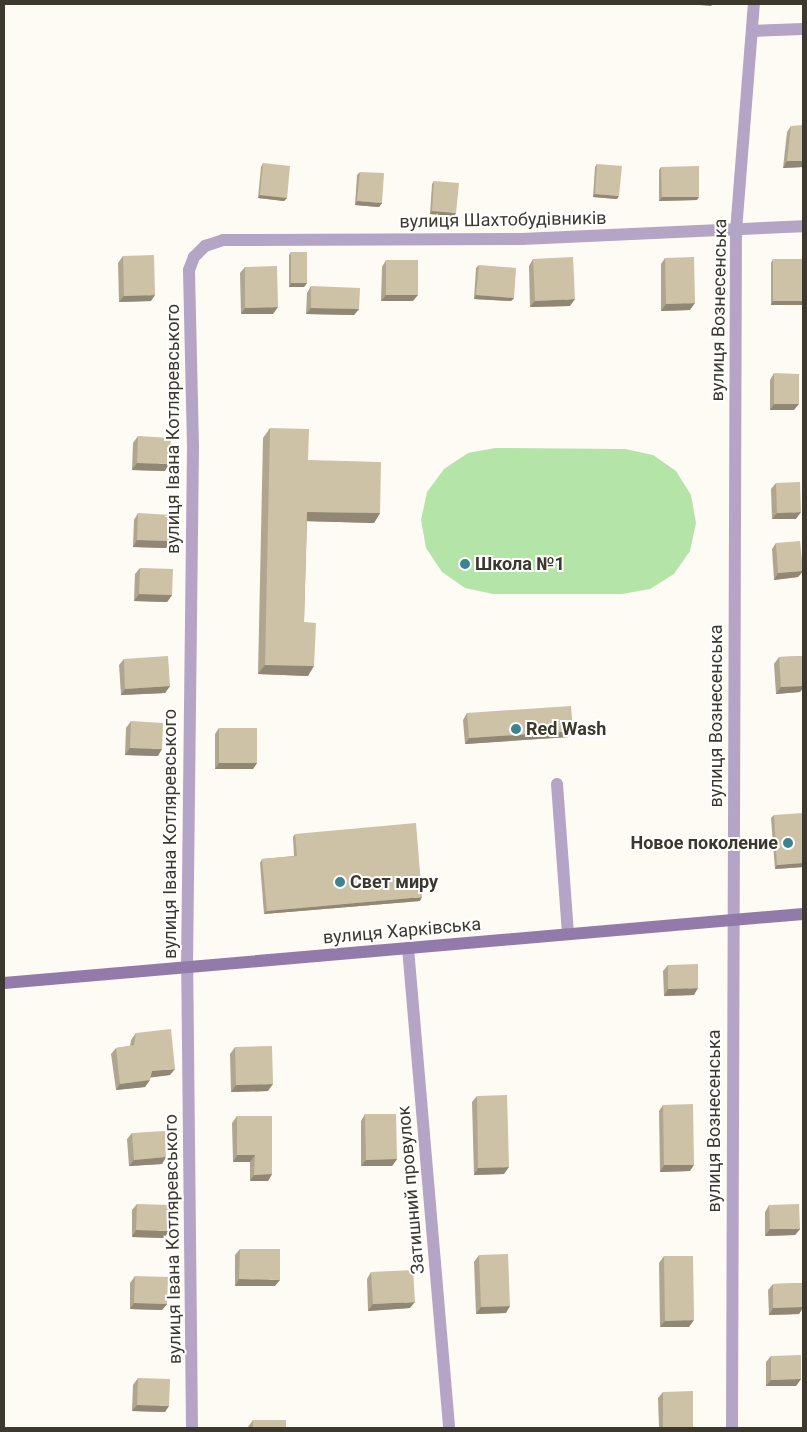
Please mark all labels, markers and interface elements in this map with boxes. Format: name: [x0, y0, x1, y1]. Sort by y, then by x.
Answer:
street label: вулиця Шахтобудівників: [399, 207, 607, 233]
street label: вулиця Вознесенська: [707, 218, 731, 402]
street label: вулиця Івана Котляревського: [162, 304, 184, 554]
place label: Школа №1: [475, 553, 565, 575]
marker: Школа №1: [459, 558, 471, 570]
street label: вулиця Вознесенська: [705, 625, 727, 807]
street label: вулиця Івана Котляревського: [159, 709, 181, 959]
place label: Red Wash: [526, 718, 606, 740]
marker: Red Wash: [510, 723, 522, 735]
place label: Новое поколение: [630, 832, 778, 854]
marker: Новое поколение: [782, 837, 794, 849]
place label: Свет миру: [350, 871, 438, 893]
marker: Свет миру: [334, 876, 346, 888]
street label: вулиця Харківська: [322, 913, 482, 949]
street label: вулиця Вознесенська: [703, 1030, 725, 1212]
street label: Затишний провулок: [393, 1105, 429, 1275]
street label: вулиця Івана Котляревського: [160, 1114, 186, 1364]

